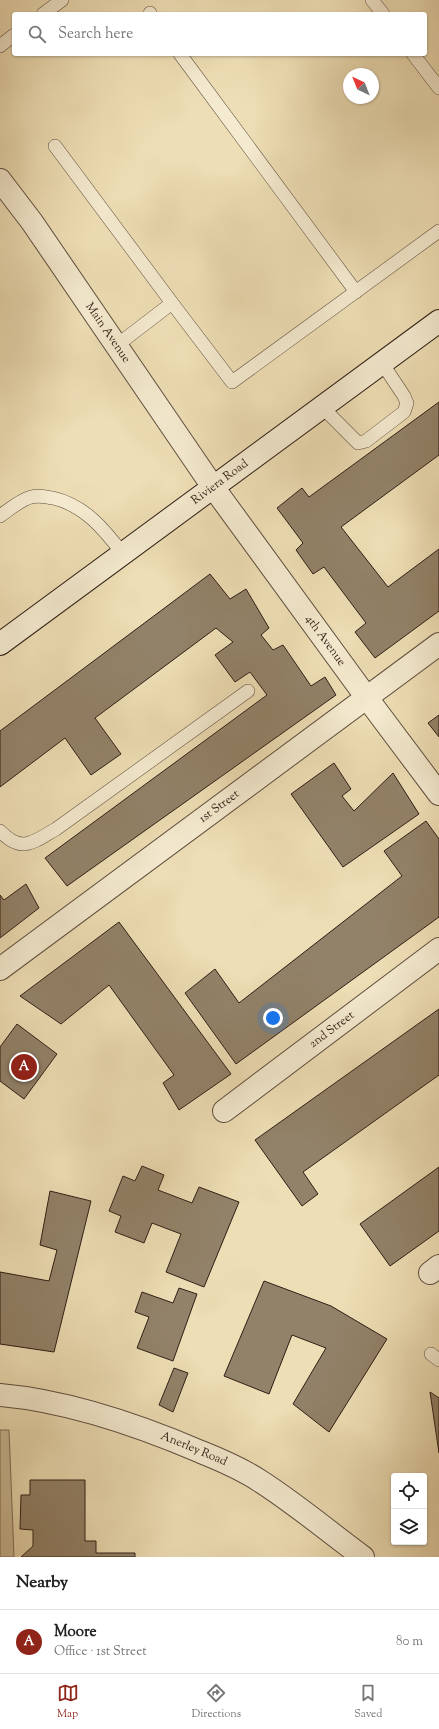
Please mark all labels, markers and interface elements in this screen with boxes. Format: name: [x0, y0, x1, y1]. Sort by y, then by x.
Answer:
search box: [12, 12, 427, 56]
icon: search: [26, 23, 48, 45]
text: Search here: [58, 24, 133, 45]
north arrow: [343, 68, 379, 104]
street label: Main Avenue: [81, 299, 135, 367]
street label: Riviera Road: [188, 455, 252, 509]
street label: 4th Avenue: [300, 611, 350, 670]
street label: 1st Street: [195, 785, 243, 828]
street label: 2nd Street: [305, 1007, 358, 1053]
your location: [263, 1008, 283, 1028]
pin: A: [11, 1052, 37, 1082]
street label: Anerley Road: [158, 1427, 230, 1471]
map controls: [391, 1473, 427, 1545]
button: locate: [391, 1473, 427, 1509]
button: layers: [391, 1509, 427, 1545]
text: Nearby: [16, 1571, 68, 1595]
text: Moore: [54, 1622, 97, 1643]
text: A: [24, 1633, 34, 1651]
text: 80 m: [396, 1633, 423, 1651]
text: Office · 1st Street: [54, 1643, 147, 1661]
tab: Map: [57, 1682, 79, 1722]
tab: Directions: [192, 1682, 241, 1722]
tab: Saved: [354, 1682, 382, 1722]

